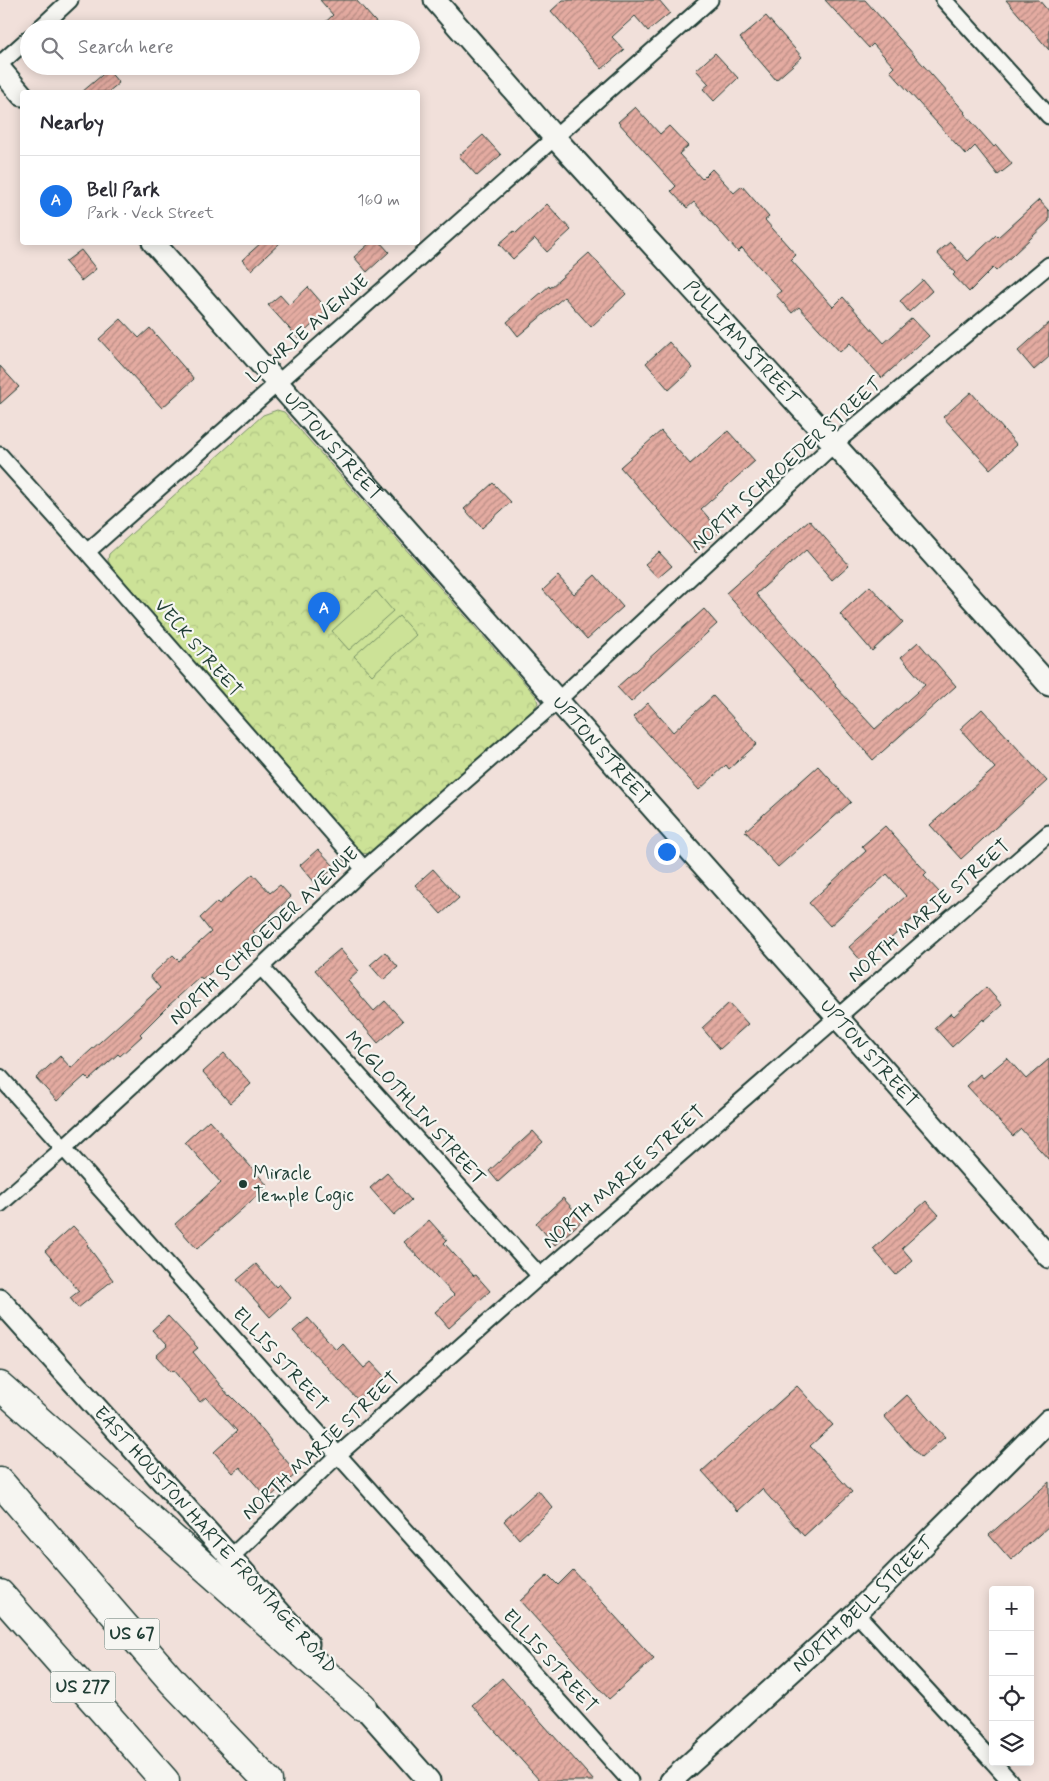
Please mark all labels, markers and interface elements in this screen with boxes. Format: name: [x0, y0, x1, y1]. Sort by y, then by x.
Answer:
search box: [20, 20, 420, 75]
icon: search: [38, 34, 66, 62]
text: Search here: [78, 35, 174, 60]
text: Nearby: [40, 109, 104, 137]
text: Bell Park: [87, 178, 160, 203]
text: A: [51, 190, 61, 211]
text: 160 m: [357, 190, 400, 211]
text: Park · Veck Street: [87, 203, 214, 224]
street label: LOWRIE AVENUE: [242, 269, 374, 389]
street label: PULLIAM STREET: [678, 275, 806, 411]
street label: NORTH SCHROEDER STREET: [686, 371, 888, 556]
street label: UPTON STREET: [278, 386, 388, 506]
pin: A: [308, 592, 340, 633]
street label: VECK STREET: [148, 594, 248, 702]
street label: UPTON STREET: [547, 691, 656, 810]
street label: NORTH MARIE STREET: [843, 834, 1015, 988]
your location: [654, 839, 680, 865]
street label: NORTH SCHROEDER AVENUE: [164, 841, 364, 1031]
street label: UPTON STREET: [814, 993, 924, 1113]
street label: MCGLOTHLIN STREET: [339, 1026, 491, 1190]
street label: NORTH MARIE STREET: [538, 1100, 710, 1254]
place label: Miracle Temple Cogic: [253, 1161, 354, 1210]
marker: Miracle Temple Cogic: [237, 1178, 249, 1190]
street label: ELLIS STREET: [227, 1302, 333, 1416]
street label: NORTH MARIE STREET: [237, 1366, 405, 1526]
street label: EAST HOUSTON HARTE FRONTAGE ROAD: [88, 1401, 342, 1679]
street label: NORTH BELL STREET: [787, 1529, 940, 1678]
map controls: [989, 1586, 1034, 1766]
button: +: [989, 1586, 1034, 1631]
street label: ELLIS STREET: [497, 1604, 603, 1718]
road number: US 67: [104, 1618, 160, 1650]
button: −: [989, 1631, 1034, 1676]
road number: US 277: [51, 1671, 116, 1702]
button: locate: [989, 1676, 1034, 1721]
button: layers: [989, 1721, 1034, 1766]

